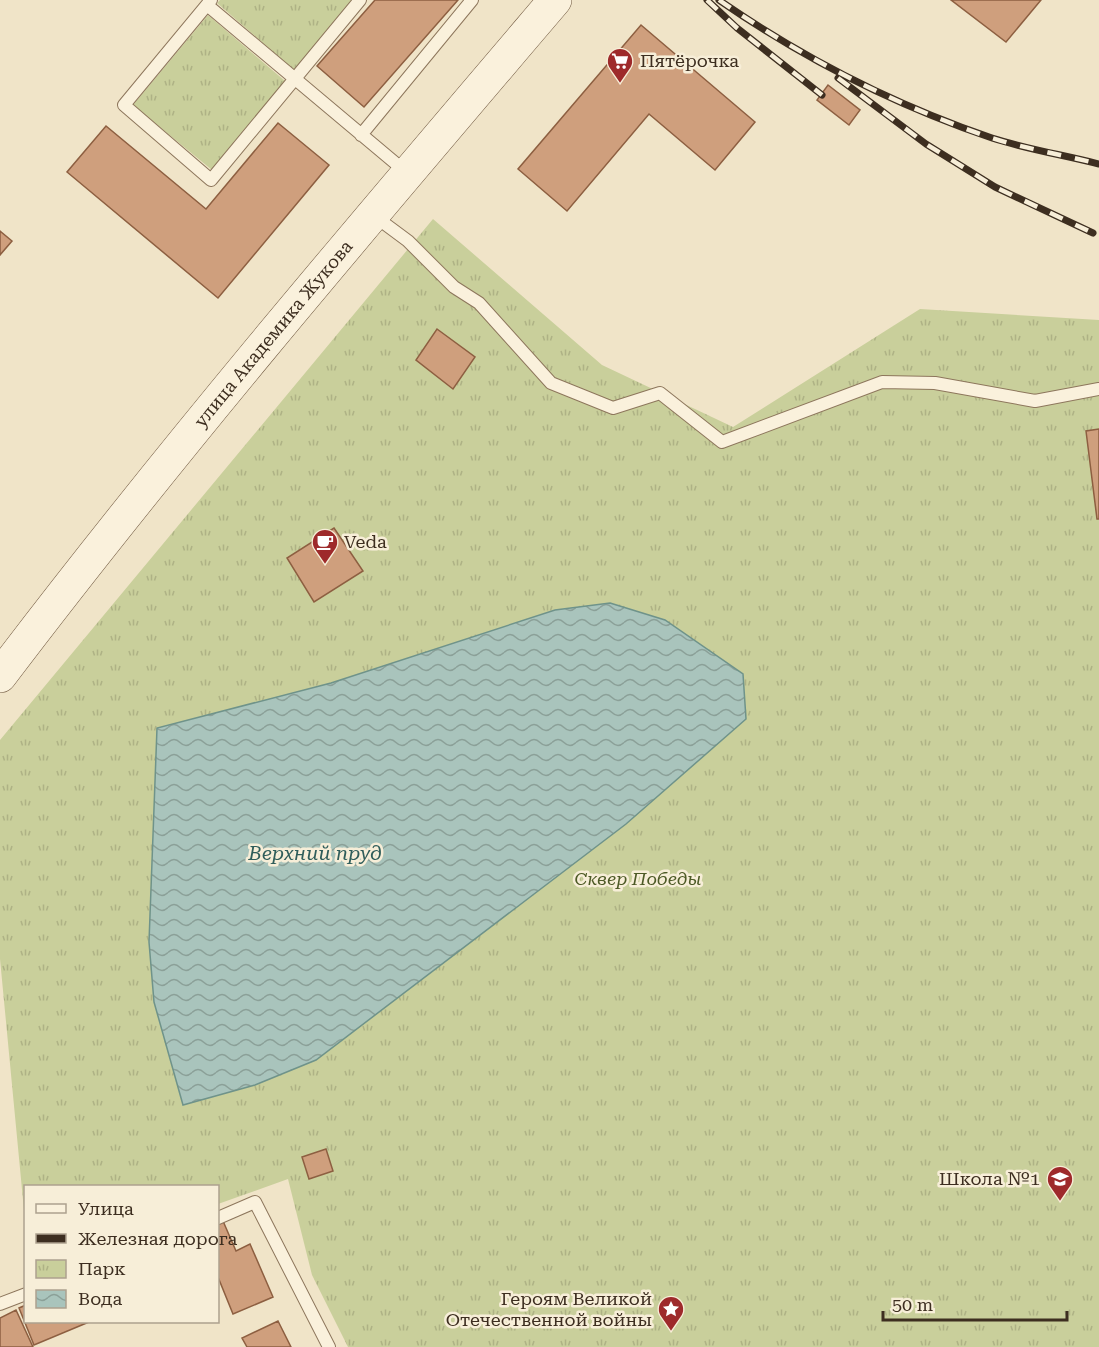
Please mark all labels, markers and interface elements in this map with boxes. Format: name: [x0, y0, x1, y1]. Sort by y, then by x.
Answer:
supermarket icon: Пятёрочка: [605, 46, 635, 84]
place label: Пятёрочка: [640, 50, 739, 71]
street label: улица Академика Жукова: [190, 236, 357, 431]
cafe icon: Veda: [310, 527, 340, 565]
place label: Veda: [344, 531, 387, 552]
water label: Верхний пруд: [247, 841, 382, 865]
park label: Сквер Победы: [575, 868, 701, 889]
school or university icon: Школа №1: [1045, 1164, 1075, 1202]
place label: Школа №1: [939, 1168, 1040, 1189]
legend: [24, 1185, 219, 1323]
text: Улица: [78, 1198, 134, 1219]
text: Железная дорога: [78, 1228, 238, 1249]
text: Парк: [78, 1258, 126, 1279]
scale bar: [883, 1284, 1068, 1322]
text: Вода: [78, 1288, 122, 1309]
place label: Героям Великой Отечественной войны: [446, 1288, 652, 1330]
place icon: Героям Великой Отечественной войны: [656, 1294, 686, 1332]
text: 50 m: [892, 1294, 933, 1315]

